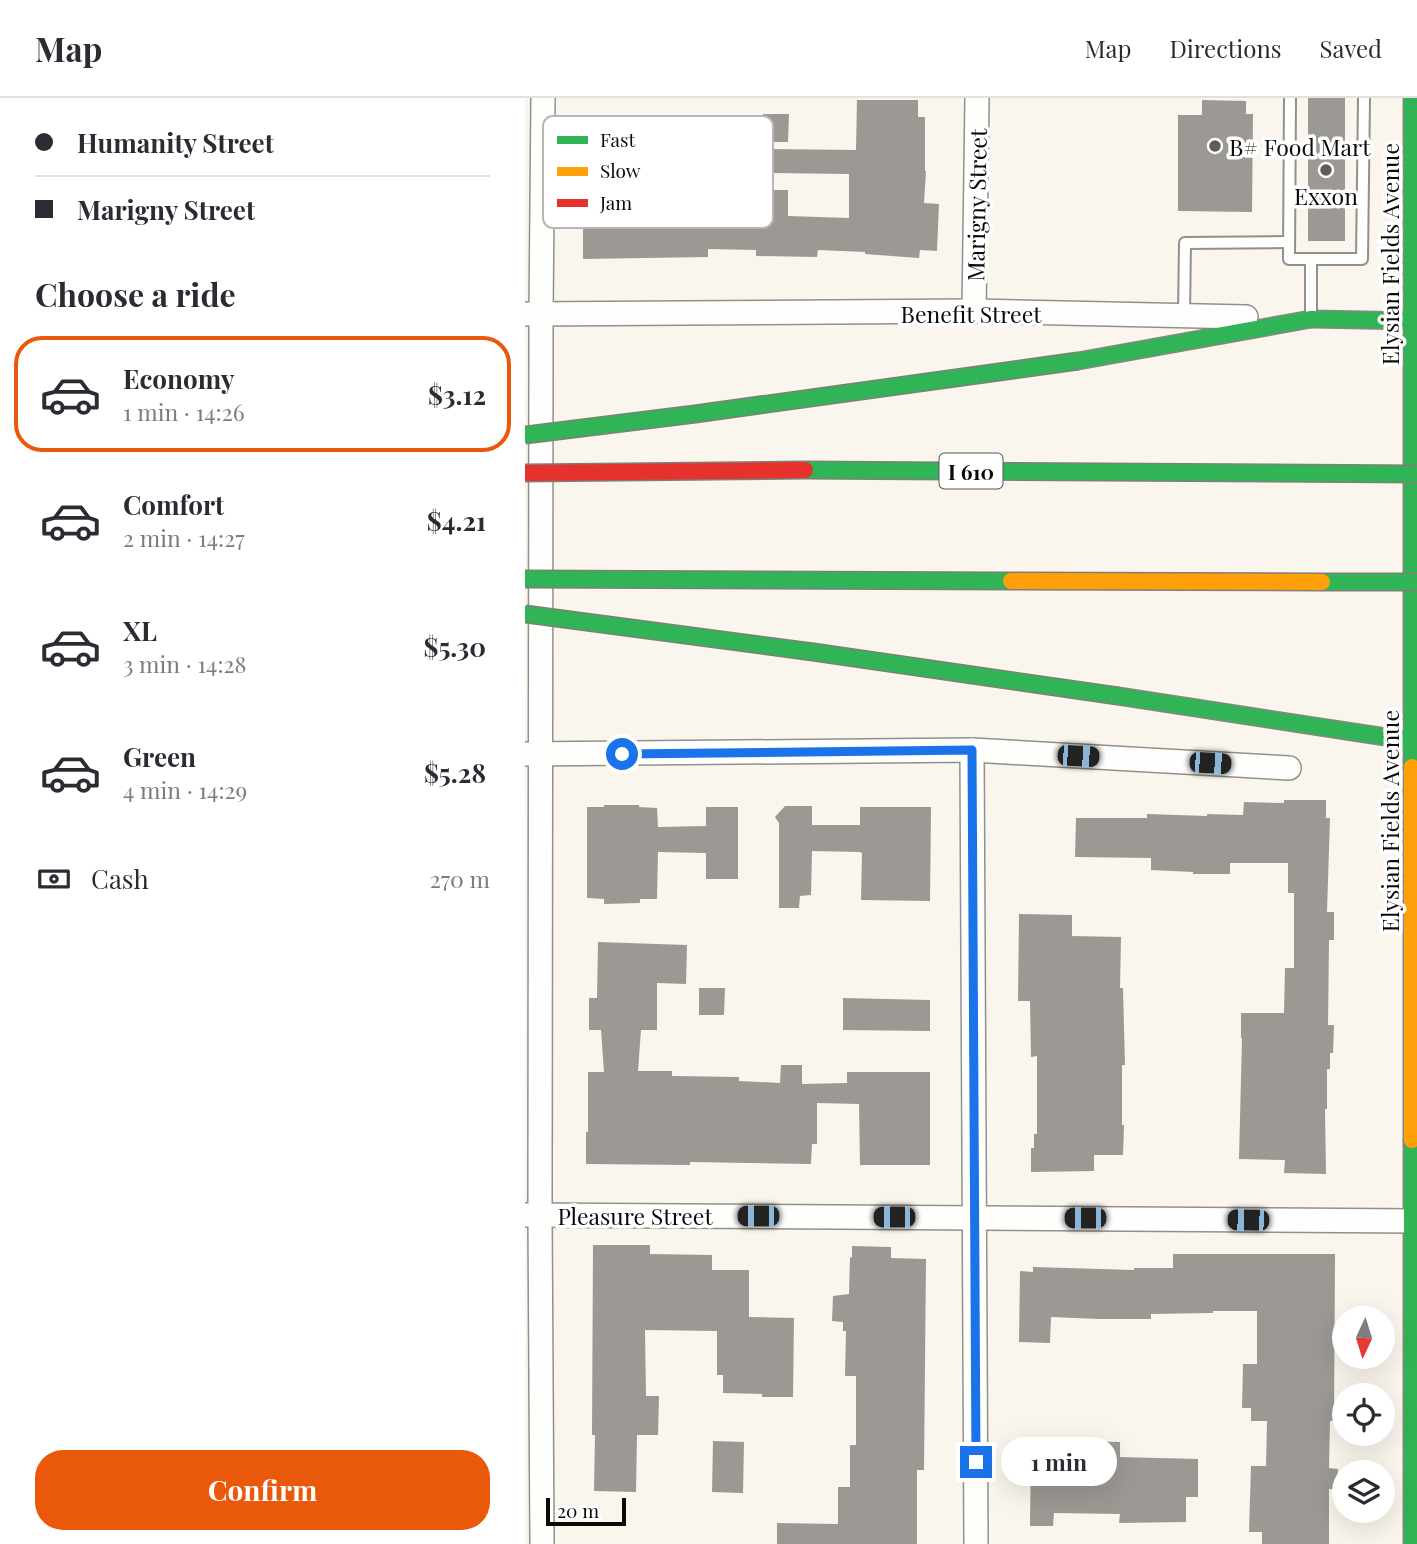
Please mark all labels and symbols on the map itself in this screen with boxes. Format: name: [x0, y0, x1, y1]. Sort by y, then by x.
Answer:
legend: [543, 116, 773, 228]
text: Fast: [600, 126, 636, 152]
street label: Marigny Street: [959, 128, 993, 282]
place label: B# Food Mart: [1229, 131, 1371, 162]
marker: B# Food Mart: [1207, 138, 1223, 154]
street label: Elysian Fields Avenue: [1374, 143, 1405, 365]
text: Slow: [600, 157, 641, 183]
marker: Exxon: [1318, 162, 1334, 178]
place label: Exxon: [1294, 180, 1358, 211]
text: Jam: [599, 189, 632, 215]
street label: Benefit Street: [901, 298, 1042, 329]
road number: I 610: [939, 454, 1003, 488]
street label: Elysian Fields Avenue: [1374, 710, 1405, 932]
route start: [606, 738, 638, 770]
car: [1057, 744, 1100, 768]
car: [1189, 751, 1232, 775]
street label: Pleasure Street: [557, 1200, 713, 1231]
car: [738, 1206, 780, 1227]
car: [874, 1207, 916, 1228]
car: [1065, 1208, 1107, 1229]
car: [1227, 1209, 1270, 1231]
north arrow: [1332, 1306, 1395, 1368]
callout: 1 min: [1001, 1438, 1116, 1486]
route end: [960, 1446, 992, 1478]
scale bar: [546, 1495, 627, 1527]

